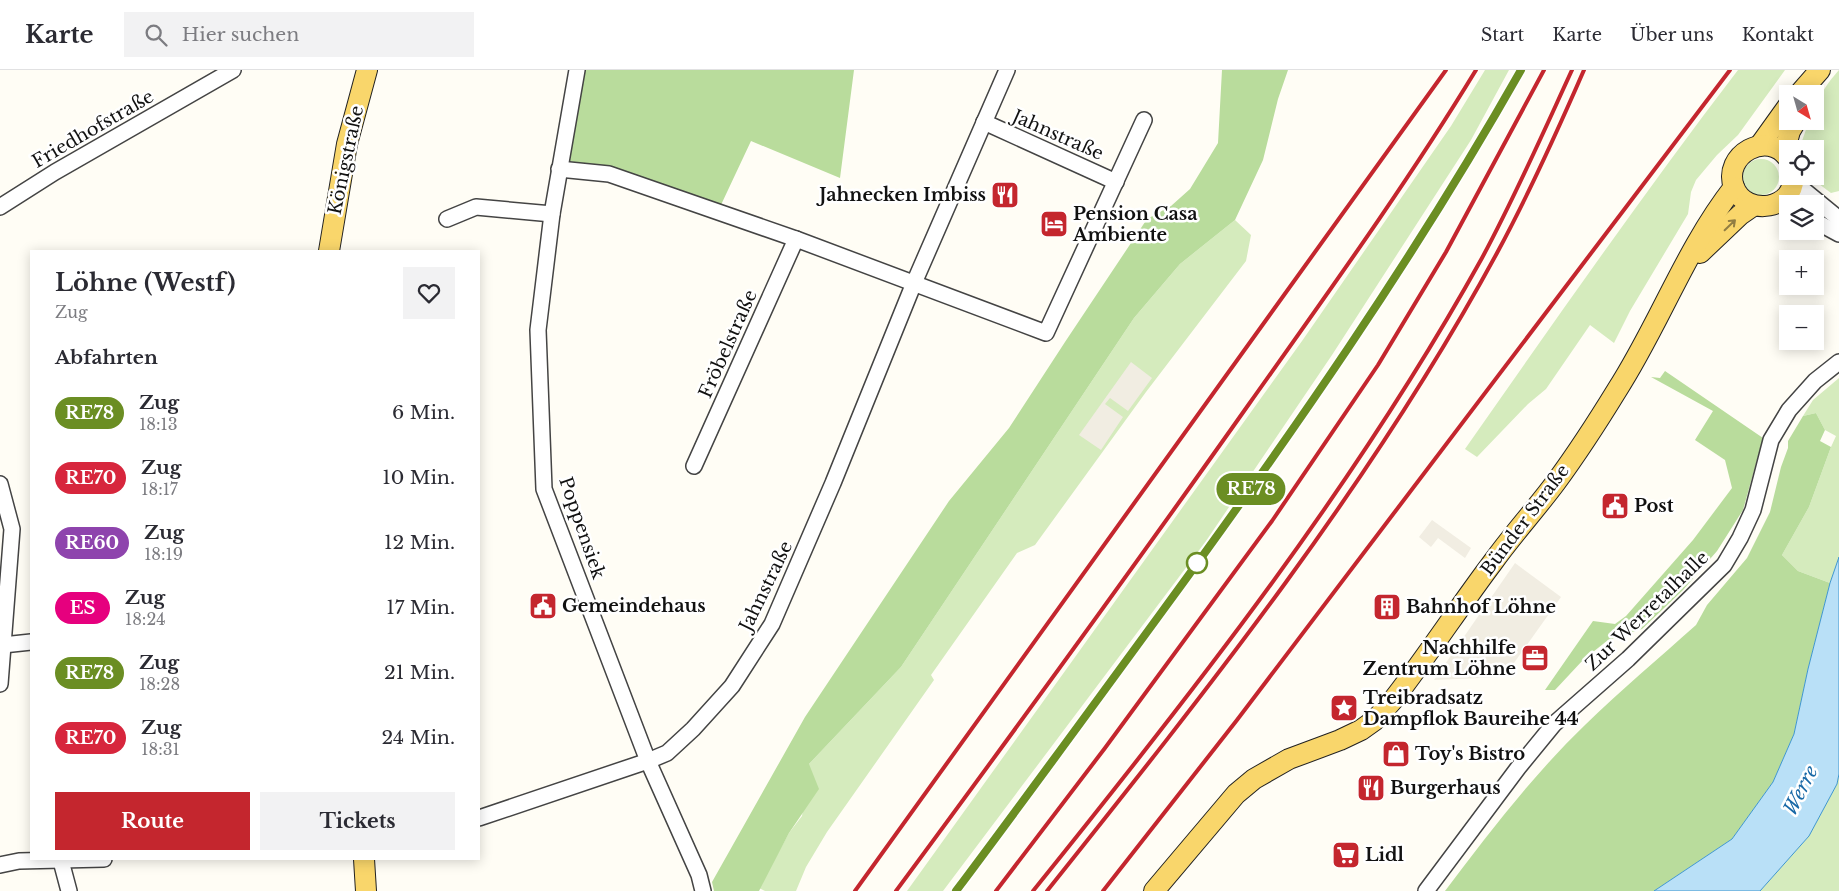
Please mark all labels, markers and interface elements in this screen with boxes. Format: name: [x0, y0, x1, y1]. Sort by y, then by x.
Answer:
search box: [124, 12, 474, 57]
text: Karte: [25, 20, 94, 49]
icon: search: [142, 21, 170, 49]
text: Hier suchen: [182, 23, 299, 46]
text: Start: [1481, 24, 1524, 46]
text: Karte: [1552, 24, 1602, 46]
text: Über uns: [1630, 24, 1714, 46]
text: Kontakt: [1742, 24, 1814, 46]
street label: Friedhofstraße: [28, 85, 158, 173]
north arrow: [1779, 85, 1824, 130]
map controls: [1779, 85, 1824, 350]
street label: Königstraße: [324, 104, 368, 216]
street label: Jahnstraße: [1007, 104, 1107, 165]
button: locate: [1779, 140, 1824, 185]
restaurant icon: Jahnecken Imbiss: [990, 180, 1020, 210]
place label: Jahnecken Imbiss: [815, 184, 986, 206]
button: layers: [1779, 195, 1824, 240]
place label: Pension Casa Ambiente: [1072, 203, 1198, 246]
hotel icon: Pension Casa Ambiente: [1039, 209, 1069, 239]
one-way arrow: [1723, 219, 1736, 231]
button: +: [1779, 250, 1824, 295]
button: heart: [403, 267, 455, 319]
text: Löhne (Westf): [55, 268, 236, 297]
street label: Fröbelstraße: [694, 286, 762, 402]
text: Zug: [55, 302, 88, 322]
button: −: [1779, 305, 1824, 350]
text: Abfahrten: [55, 346, 158, 369]
text: Zug: [139, 391, 179, 414]
text: 6 Min.: [392, 401, 455, 424]
text: RE78: [65, 402, 114, 424]
text: 18:13: [139, 414, 178, 434]
text: Zug: [141, 456, 181, 479]
street label: Bünder Straße: [1476, 460, 1574, 580]
text: 10 Min.: [382, 466, 455, 489]
text: RE70: [65, 467, 116, 489]
line badge: RE78: [1216, 473, 1286, 505]
street label: Poppensiek: [554, 474, 610, 582]
text: RE78: [1226, 478, 1276, 500]
text: 18:17: [141, 479, 178, 499]
public building icon: Post: [1600, 491, 1630, 521]
place label: Post: [1634, 495, 1674, 517]
text: Zug: [144, 521, 184, 544]
text: 12 Min.: [384, 531, 455, 554]
text: RE60: [65, 532, 119, 554]
street label: Jahnstraße: [734, 537, 797, 636]
text: 18:19: [144, 544, 183, 564]
street label: Zur Werretalhalle: [1581, 547, 1713, 675]
unlabelled marker: [1186, 552, 1208, 574]
text: Zug: [125, 586, 165, 609]
public building icon: Gemeindehaus: [528, 591, 558, 621]
building icon: Bahnhof Löhne: [1372, 592, 1402, 622]
place label: Gemeindehaus: [562, 595, 706, 617]
text: 17 Min.: [386, 596, 455, 619]
place label: Bahnhof Löhne: [1406, 596, 1556, 618]
text: ES: [70, 597, 95, 619]
text: 18:24: [125, 609, 166, 629]
place label: Nachhilfe Zentrum Löhne: [1363, 637, 1516, 680]
office icon: Nachhilfe Zentrum Löhne: [1520, 643, 1550, 673]
text: Zug: [139, 651, 179, 674]
text: 21 Min.: [384, 661, 455, 684]
text: RE78: [65, 662, 114, 684]
text: 18:28: [139, 674, 180, 694]
place label: Treibradsatz Dampflok Baureihe 44: [1363, 687, 1579, 730]
place icon: Treibradsatz Dampflok Baureihe 44: [1329, 693, 1359, 723]
text: Zug: [141, 716, 181, 739]
text: 24 Min.: [381, 726, 455, 749]
text: RE70: [65, 727, 116, 749]
text: 18:31: [141, 739, 180, 759]
shop icon: Toy's Bistro: [1381, 739, 1411, 769]
place label: Toy's Bistro: [1415, 743, 1525, 765]
water label: Werre: [1778, 761, 1823, 819]
restaurant icon: Burgerhaus: [1356, 773, 1386, 803]
place label: Burgerhaus: [1390, 777, 1501, 799]
button: Route: [55, 792, 250, 850]
button: Tickets: [260, 792, 455, 850]
supermarket icon: Lidl: [1331, 840, 1361, 870]
place label: Lidl: [1365, 844, 1405, 866]

